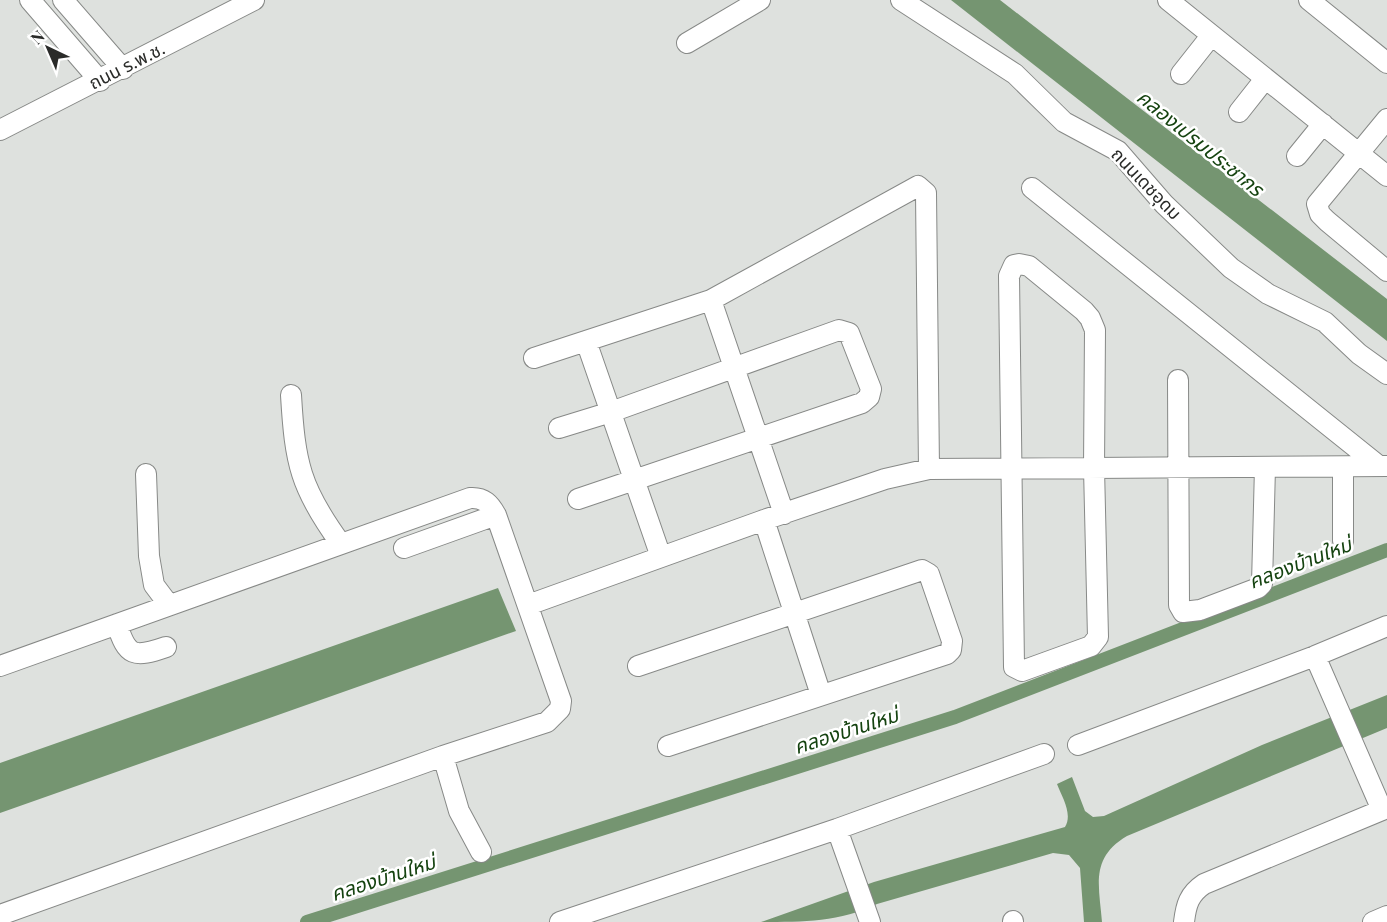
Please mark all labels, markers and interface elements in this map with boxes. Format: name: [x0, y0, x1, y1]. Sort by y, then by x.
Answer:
north arrow: [18, 18, 78, 78]
text: N: [26, 25, 49, 48]
street label: ถนน ร.พ.ช.: [84, 36, 169, 94]
water label: คลองเปรมประชากร: [1132, 82, 1271, 202]
street label: ถนนเดชอุดม: [1106, 142, 1187, 225]
water label: คลองบ้านใหม่: [1244, 528, 1358, 594]
water label: คลองบ้านใหม่: [790, 699, 904, 759]
water label: คลองบ้านใหม่: [327, 846, 441, 906]

